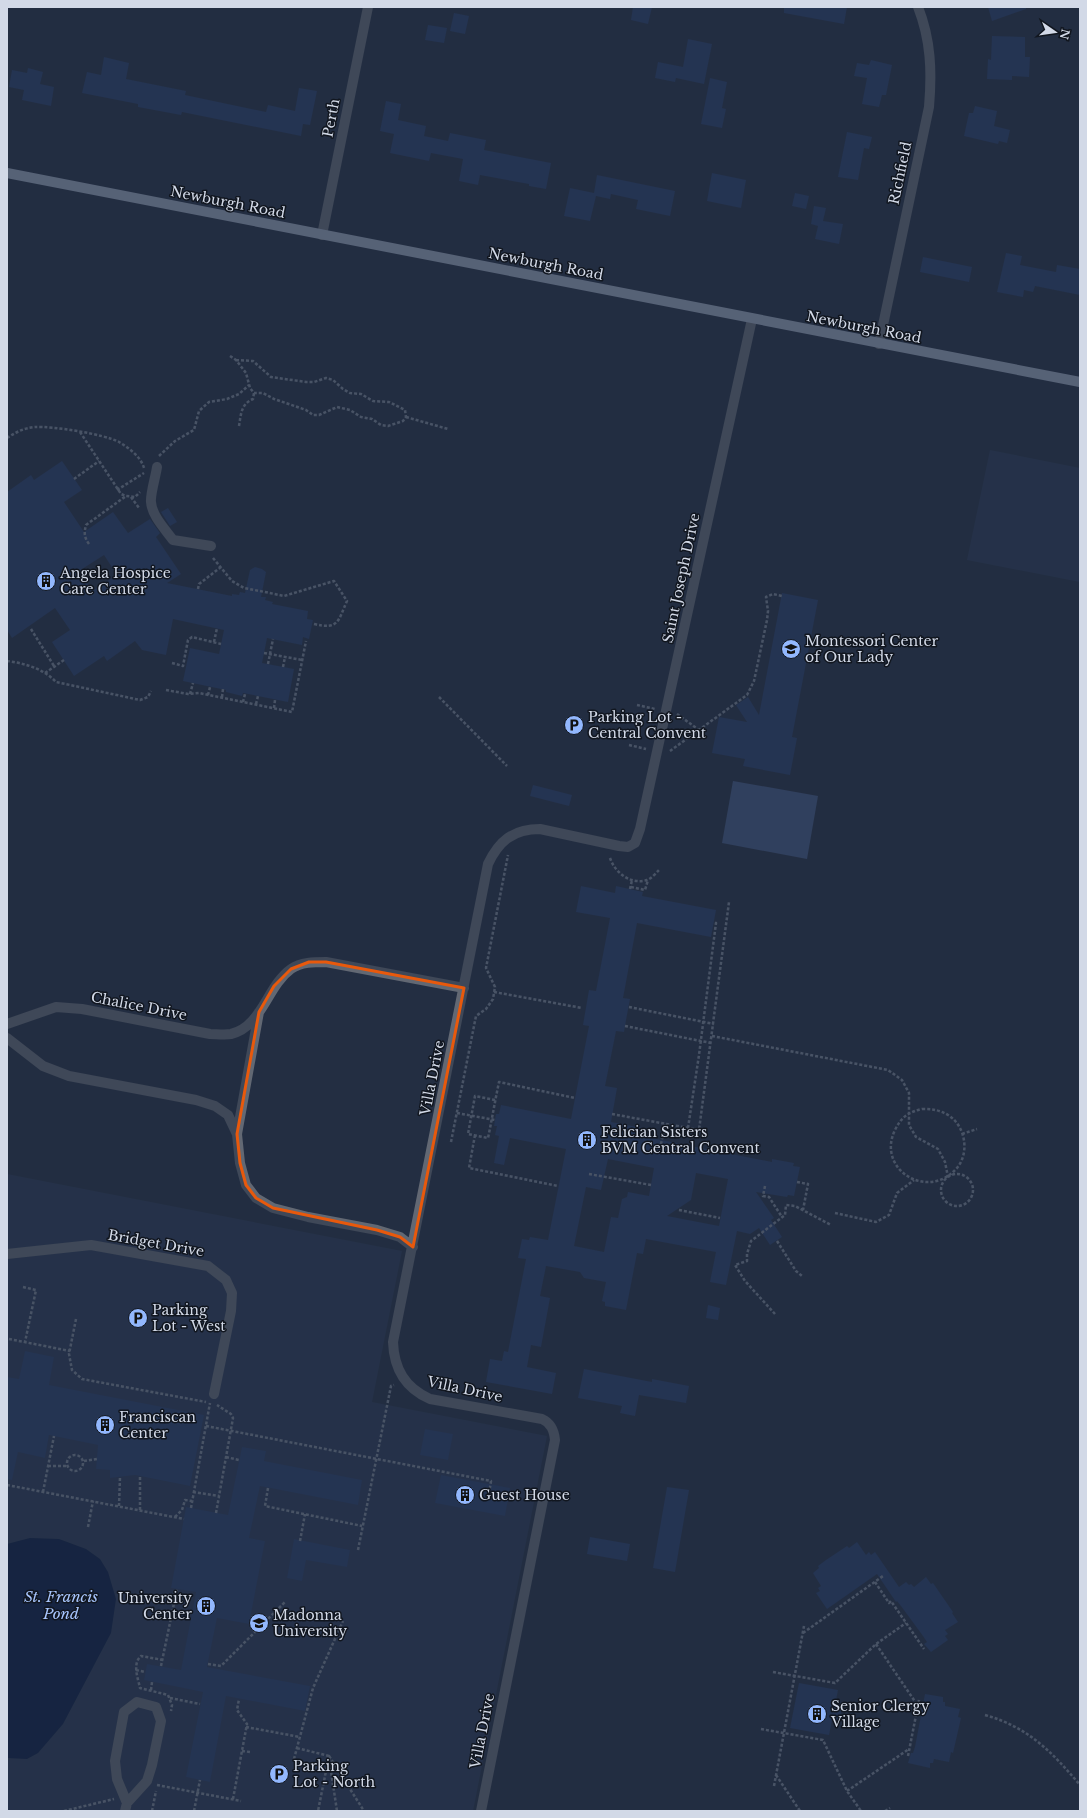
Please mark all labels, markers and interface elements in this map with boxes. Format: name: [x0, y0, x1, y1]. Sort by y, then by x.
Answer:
north arrow: [1035, 12, 1075, 52]
text: N: [1057, 28, 1073, 42]
street label: Perth: [318, 97, 344, 139]
street label: Richfield: [885, 139, 916, 206]
street label: Newburgh Road: [169, 182, 287, 222]
street label: Newburgh Road: [487, 244, 605, 284]
street label: Newburgh Road: [805, 307, 923, 347]
street label: Saint Joseph Drive: [658, 511, 704, 645]
place label: Angela Hospice Care Center: [59, 564, 171, 598]
building icon: Angela Hospice Care Center: [35, 570, 57, 592]
place label: Montessori Center of Our Lady: [805, 632, 939, 666]
school or university icon: Montessori Center of Our Lady: [780, 638, 802, 660]
place label: Parking Lot - Central Convent: [588, 708, 707, 742]
parking icon: Parking Lot - Central Convent: [563, 714, 585, 736]
street label: Chalice Drive: [89, 988, 189, 1024]
street label: Villa Drive: [416, 1039, 448, 1118]
place label: Felician Sisters BVM Central Convent: [601, 1123, 760, 1157]
building icon: Felician Sisters BVM Central Convent: [576, 1129, 598, 1151]
street label: Bridget Drive: [107, 1226, 205, 1260]
place label: Parking Lot - West: [152, 1301, 226, 1335]
parking icon: Parking Lot - West: [127, 1307, 149, 1329]
street label: Villa Drive: [425, 1372, 504, 1406]
place label: Franciscan Center: [119, 1408, 196, 1442]
building icon: Franciscan Center: [94, 1414, 116, 1436]
building icon: Guest House: [454, 1484, 476, 1506]
place label: Guest House: [479, 1486, 570, 1504]
water label: St. Francis Pond: [24, 1587, 98, 1623]
place label: University Center: [118, 1589, 192, 1623]
building icon: University Center: [195, 1595, 217, 1617]
place label: Madonna University: [273, 1606, 347, 1640]
school or university icon: Madonna University: [248, 1612, 270, 1634]
street label: Villa Drive: [466, 1692, 498, 1771]
place label: Senior Clergy Village: [830, 1697, 930, 1731]
building icon: Senior Clergy Village: [806, 1703, 828, 1725]
place label: Parking Lot - North: [293, 1757, 375, 1791]
parking icon: Parking Lot - North: [268, 1763, 290, 1785]

